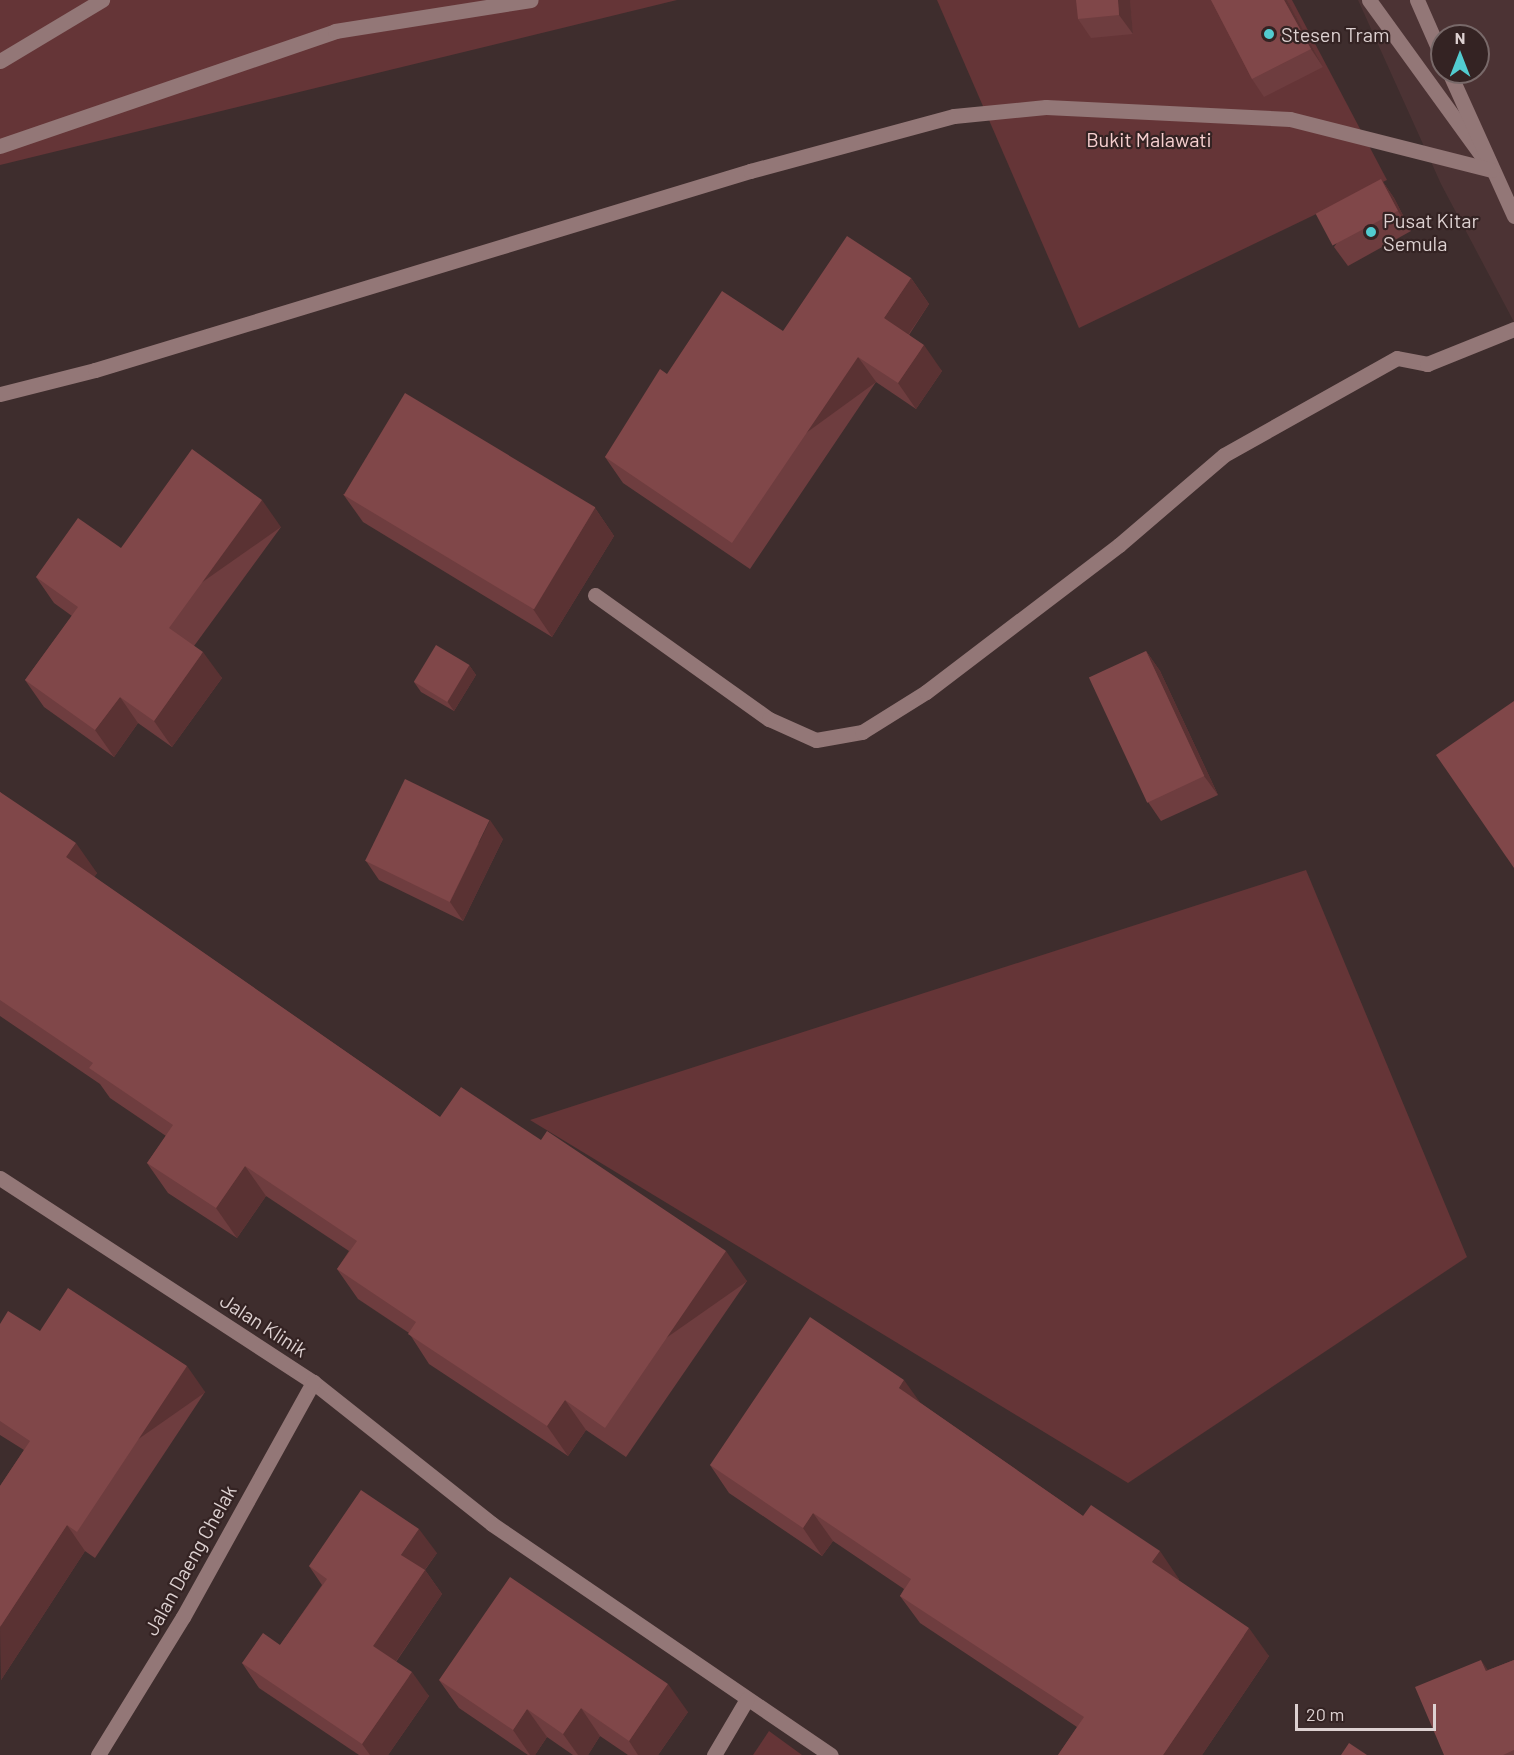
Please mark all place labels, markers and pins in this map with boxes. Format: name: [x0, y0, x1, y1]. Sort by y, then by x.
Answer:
place label: Stesen Tram: [1281, 22, 1390, 46]
marker: Stesen Tram: [1262, 27, 1276, 41]
place label: Pusat Kitar Semula: [1383, 208, 1479, 255]
marker: Pusat Kitar Semula: [1364, 225, 1378, 239]

